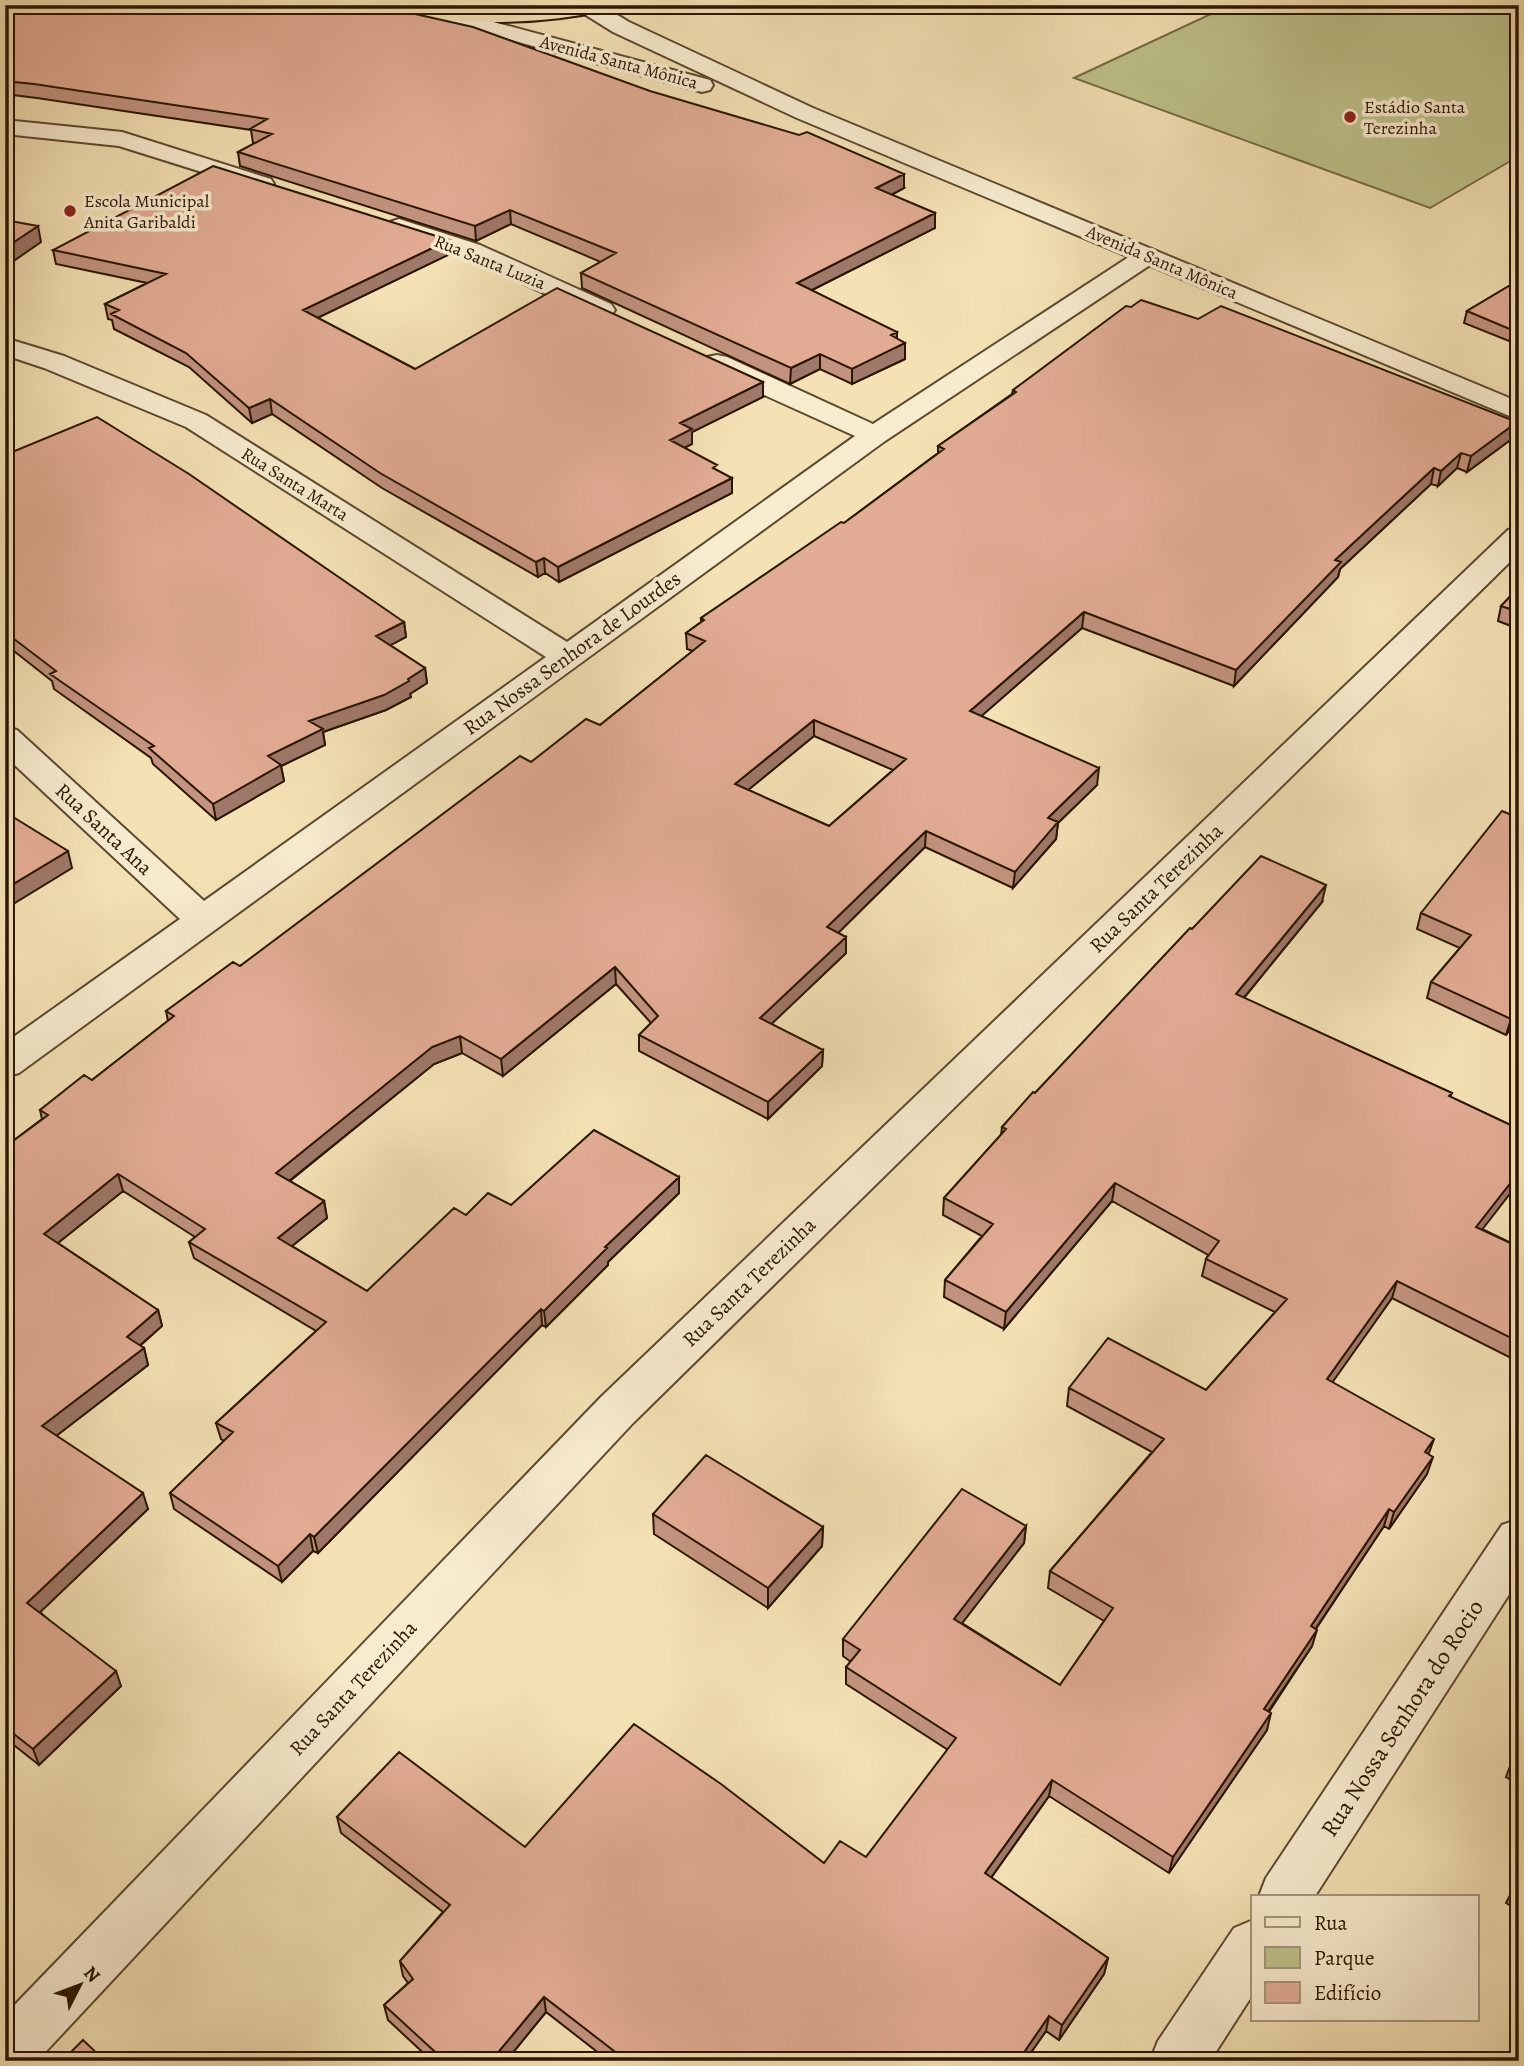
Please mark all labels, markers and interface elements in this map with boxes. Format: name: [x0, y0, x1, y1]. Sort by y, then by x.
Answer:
street label: Avenida Santa Mônica: [536, 29, 701, 95]
place label: Estádio Santa Terezinha: [1364, 95, 1466, 140]
marker: Estádio Santa Terezinha: [1342, 109, 1358, 125]
place label: Escola Municipal Anita Garibaldi: [83, 189, 210, 234]
marker: Escola Municipal Anita Garibaldi: [62, 203, 78, 219]
street label: Avenida Santa Mônica: [1082, 219, 1242, 305]
street label: Rua Santa Luzia: [431, 229, 550, 295]
street label: Rua Santa Marta: [237, 441, 354, 527]
street label: Rua Nossa Senhora de Lourdes: [457, 564, 687, 742]
street label: Rua Santa Ana: [49, 777, 159, 882]
street label: Rua Santa Terezinha: [1083, 817, 1229, 959]
street label: Rua Santa Terezinha: [676, 1211, 822, 1353]
street label: Rua Nossa Senhora do Rocio: [1313, 1593, 1491, 1843]
street label: Rua Santa Terezinha: [283, 1614, 423, 1762]
legend: [1251, 1895, 1478, 2021]
text: Rua: [1314, 1909, 1348, 1937]
text: Parque: [1314, 1944, 1374, 1972]
north arrow: [46, 1951, 116, 2021]
text: N: [78, 1960, 106, 1988]
text: Edifício: [1314, 1979, 1381, 2007]

